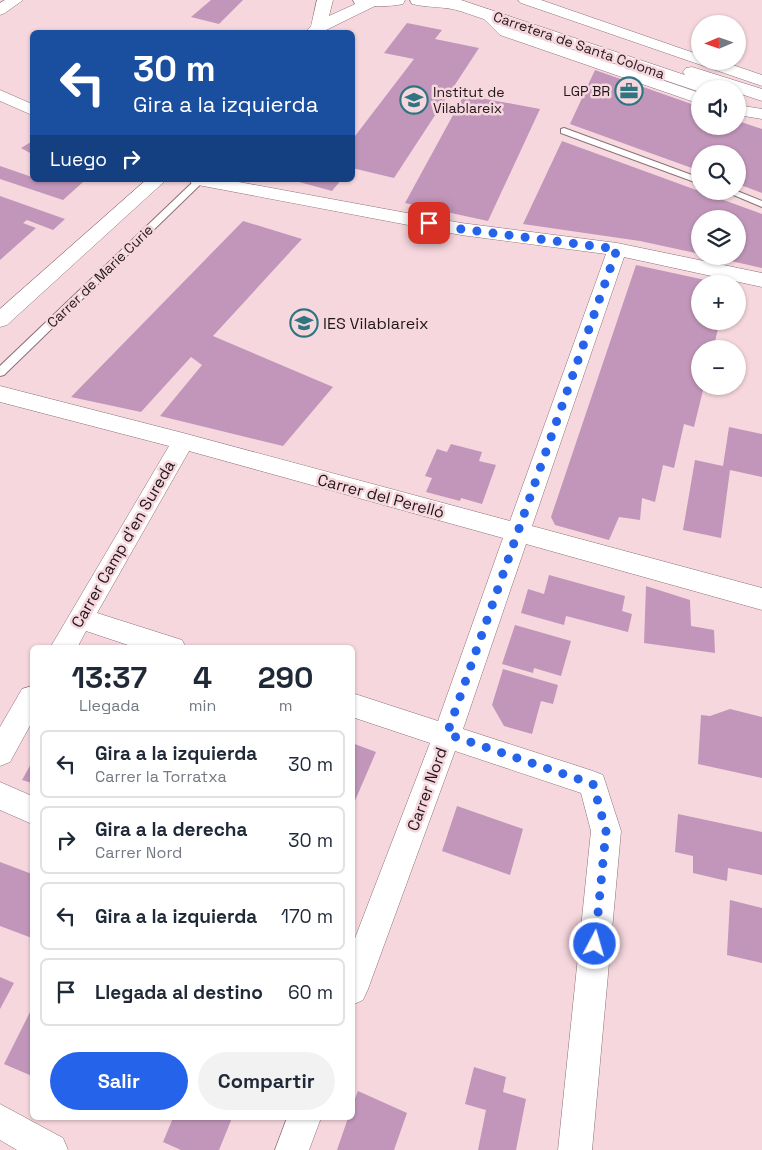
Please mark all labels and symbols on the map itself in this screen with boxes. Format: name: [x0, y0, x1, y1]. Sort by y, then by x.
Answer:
street label: Carretera de Santa Coloma: [491, 7, 667, 83]
north arrow: [691, 15, 746, 70]
office icon: LGP BR: [614, 76, 644, 106]
place label: LGP BR: [563, 82, 610, 100]
place label: Institut de Vilablareix: [433, 83, 504, 117]
school or university icon: Institut de Vilablareix: [399, 85, 429, 115]
pin: [408, 202, 450, 244]
street label: Carrer de Marie Curie: [43, 221, 157, 331]
school or university icon: IES Vilablareix: [289, 308, 319, 338]
place label: IES Vilablareix: [323, 313, 429, 334]
street label: Carrer Camp d'en Sureda: [66, 456, 180, 632]
street label: Carrer del Perelló: [315, 469, 447, 523]
street label: Carrer Nord: [402, 744, 452, 834]
position arrow: [568, 917, 620, 969]

